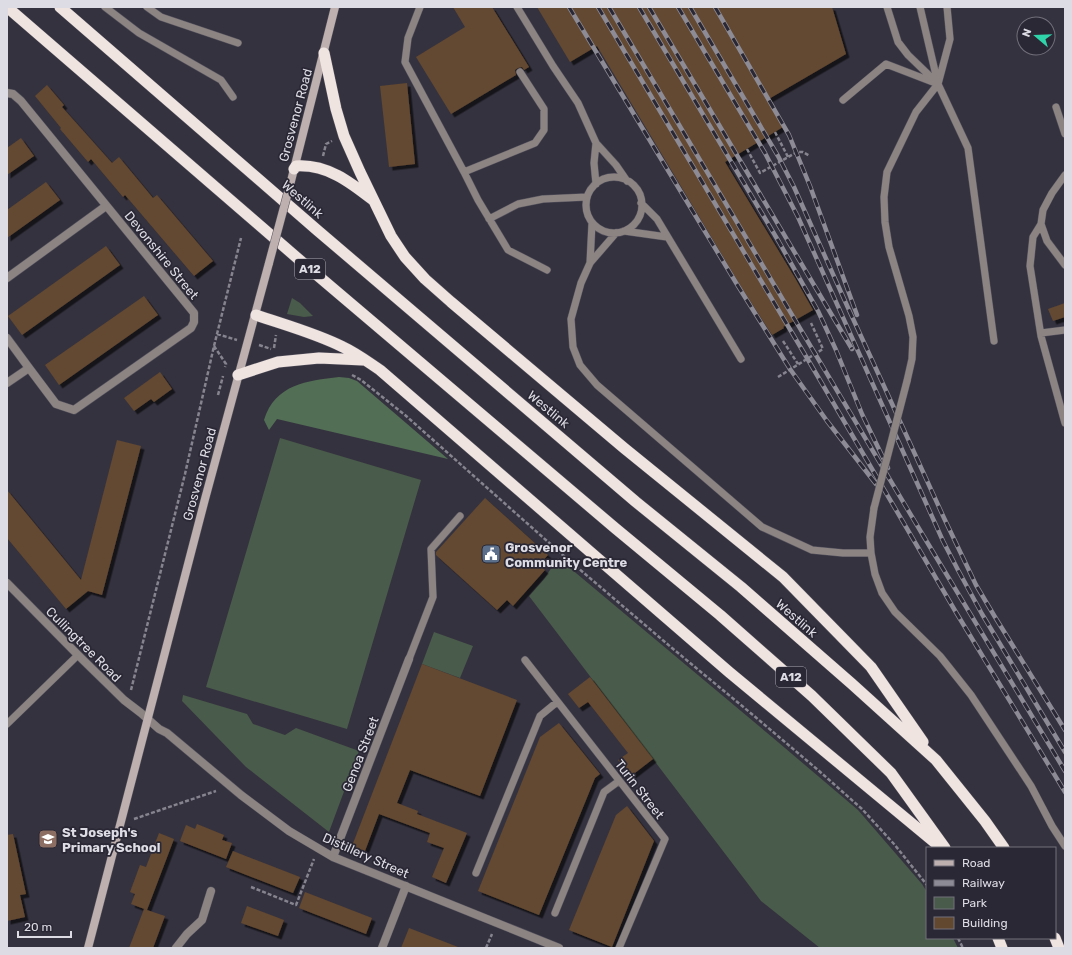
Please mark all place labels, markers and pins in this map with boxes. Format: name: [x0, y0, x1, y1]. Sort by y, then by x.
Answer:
place label: Grosvenor Community Centre: [505, 540, 628, 570]
public building icon: Grosvenor Community Centre: [480, 543, 502, 565]
place label: St Joseph's Primary School: [62, 825, 160, 855]
school or university icon: St Joseph's Primary School: [37, 828, 59, 850]

